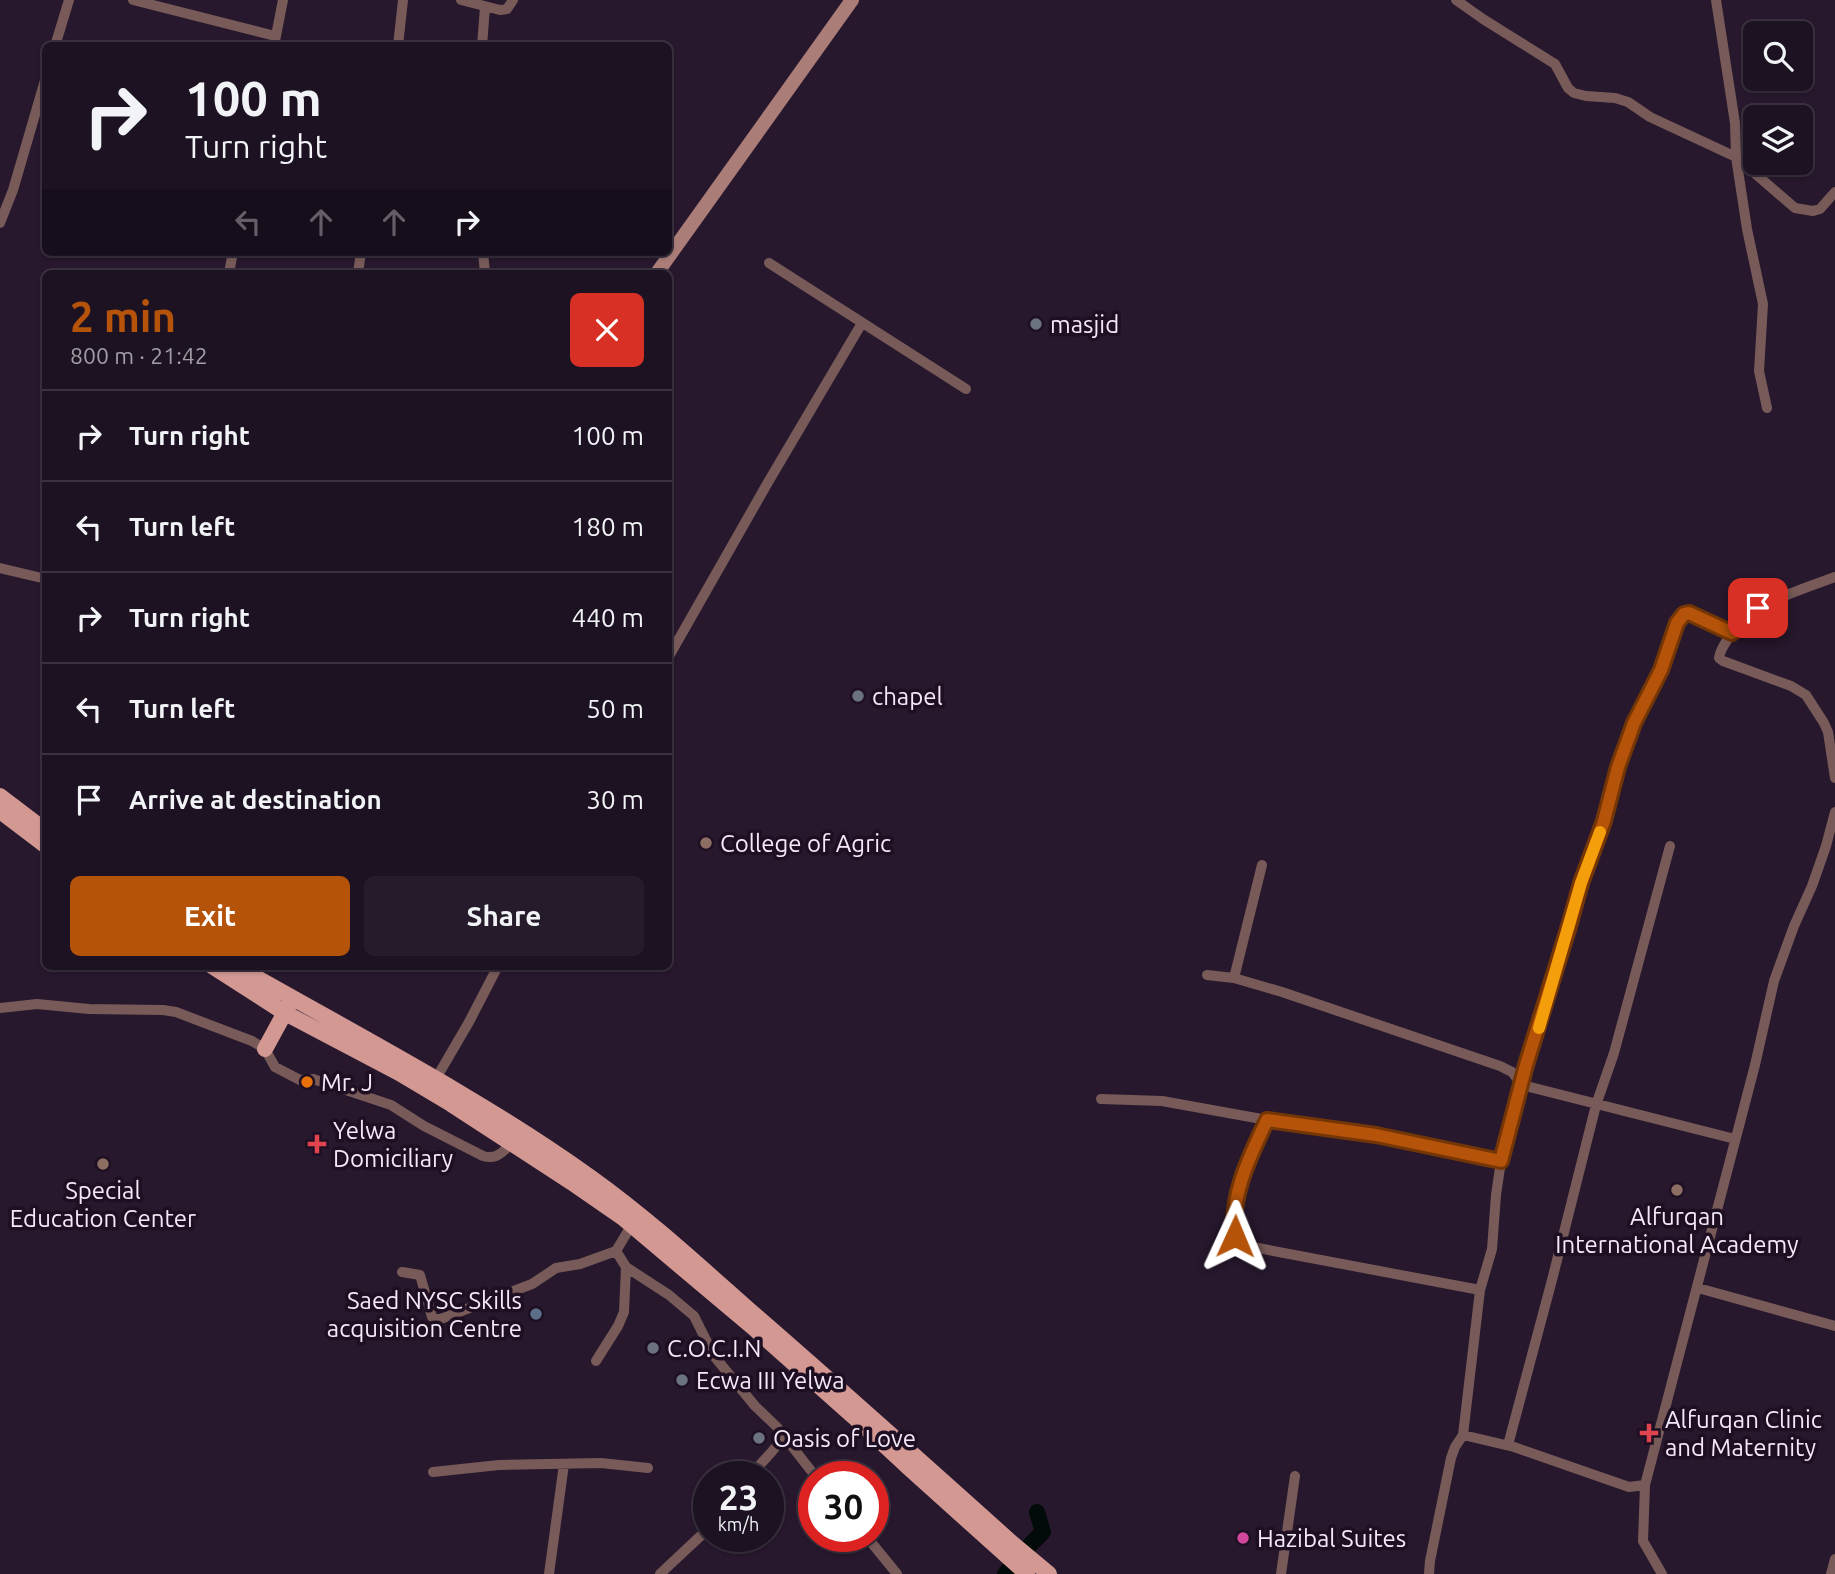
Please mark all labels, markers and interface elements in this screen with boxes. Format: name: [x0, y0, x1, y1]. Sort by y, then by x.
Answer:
map controls: [1743, 21, 1813, 175]
button: search: [1743, 21, 1813, 91]
icon: right: [70, 70, 161, 161]
text: 100 m: [185, 70, 322, 125]
button: layers: [1743, 105, 1813, 175]
text: Turn right: [185, 128, 327, 164]
icon: left: [229, 203, 267, 241]
icon: ahead: [302, 203, 340, 241]
icon: ahead: [375, 203, 413, 241]
icon: right: [448, 203, 486, 241]
text: 2 min: [70, 293, 176, 340]
button: close: [570, 293, 644, 367]
place label: masjid: [1050, 311, 1119, 338]
marker: masjid: [1028, 316, 1044, 332]
text: 800 m · 21:42: [70, 343, 208, 368]
icon: right: [70, 417, 108, 455]
text: Turn right: [129, 421, 250, 450]
text: 100 m: [572, 421, 644, 450]
icon: left: [70, 508, 108, 546]
text: Turn left: [129, 512, 235, 541]
text: 180 m: [572, 512, 644, 541]
pin: [1728, 578, 1788, 638]
icon: arrive: [1739, 589, 1777, 627]
icon: right: [70, 599, 108, 637]
text: Turn right: [129, 603, 250, 632]
text: 440 m: [572, 603, 644, 632]
place label: chapel: [872, 683, 943, 710]
marker: chapel: [850, 688, 866, 704]
icon: left: [70, 690, 108, 728]
text: Turn left: [129, 694, 235, 723]
text: 50 m: [586, 694, 644, 723]
icon: arrive: [70, 781, 108, 819]
text: Arrive at destination: [129, 785, 382, 814]
text: 30 m: [586, 785, 644, 814]
place label: College of Agric: [720, 830, 891, 857]
marker: College of Agric: [698, 835, 714, 851]
button: Exit: [70, 876, 350, 956]
button: Share: [364, 876, 644, 956]
place label: Mr. J: [321, 1069, 373, 1096]
marker: Mr. J: [299, 1074, 315, 1090]
place label: Yelwa Domiciliary: [333, 1117, 454, 1172]
marker: Yelwa Domiciliary: [307, 1134, 327, 1154]
marker: Special Education Center: [95, 1156, 111, 1172]
place label: Special Education Center: [10, 1177, 196, 1232]
marker: Alfurqan International Academy: [1669, 1182, 1685, 1198]
position arrow: [1198, 1199, 1272, 1273]
place label: Alfurqan International Academy: [1555, 1203, 1799, 1258]
place label: Saed NYSC Skills acquisition Centre: [327, 1287, 522, 1342]
marker: Saed NYSC Skills acquisition Centre: [528, 1306, 544, 1322]
place label: C.O.C.I.N: [667, 1335, 761, 1362]
marker: C.O.C.I.N: [645, 1340, 661, 1356]
place label: Ecwa III Yelwa: [696, 1367, 845, 1394]
marker: Ecwa III Yelwa: [674, 1372, 690, 1388]
place label: Alfurqan Clinic and Maternity: [1665, 1406, 1822, 1461]
marker: Alfurqan Clinic and Maternity: [1639, 1423, 1659, 1443]
place label: Oasis of Love: [773, 1425, 916, 1452]
marker: Oasis of Love: [751, 1430, 767, 1446]
speed limit sign: 30: [798, 1461, 889, 1552]
text: 23: [719, 1477, 758, 1517]
text: km/h: [718, 1514, 759, 1534]
place label: Hazibal Suites: [1257, 1525, 1406, 1552]
marker: Hazibal Suites: [1235, 1530, 1251, 1546]

